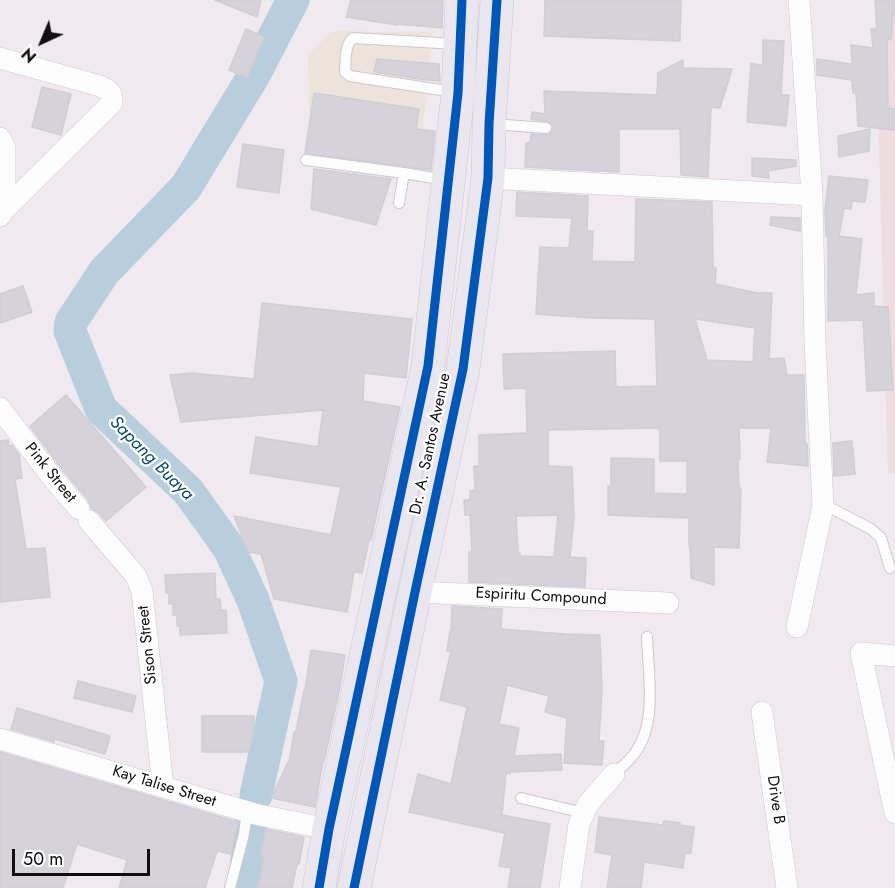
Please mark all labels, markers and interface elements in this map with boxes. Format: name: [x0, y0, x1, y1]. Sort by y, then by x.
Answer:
north arrow: [12, 12, 72, 72]
text: N: [17, 43, 42, 68]
street label: Dr. A. Santos Avenue: [407, 371, 455, 517]
water label: Sapang Buaya: [104, 412, 198, 506]
street label: Pink Street: [20, 439, 80, 507]
street label: Espiritu Compound: [475, 584, 607, 610]
street label: Sison Street: [134, 604, 162, 686]
street label: Kay Talise Street: [110, 762, 218, 812]
street label: Drive B: [762, 774, 788, 826]
scale bar: [15, 837, 153, 875]
text: 50 m: [23, 846, 63, 872]

